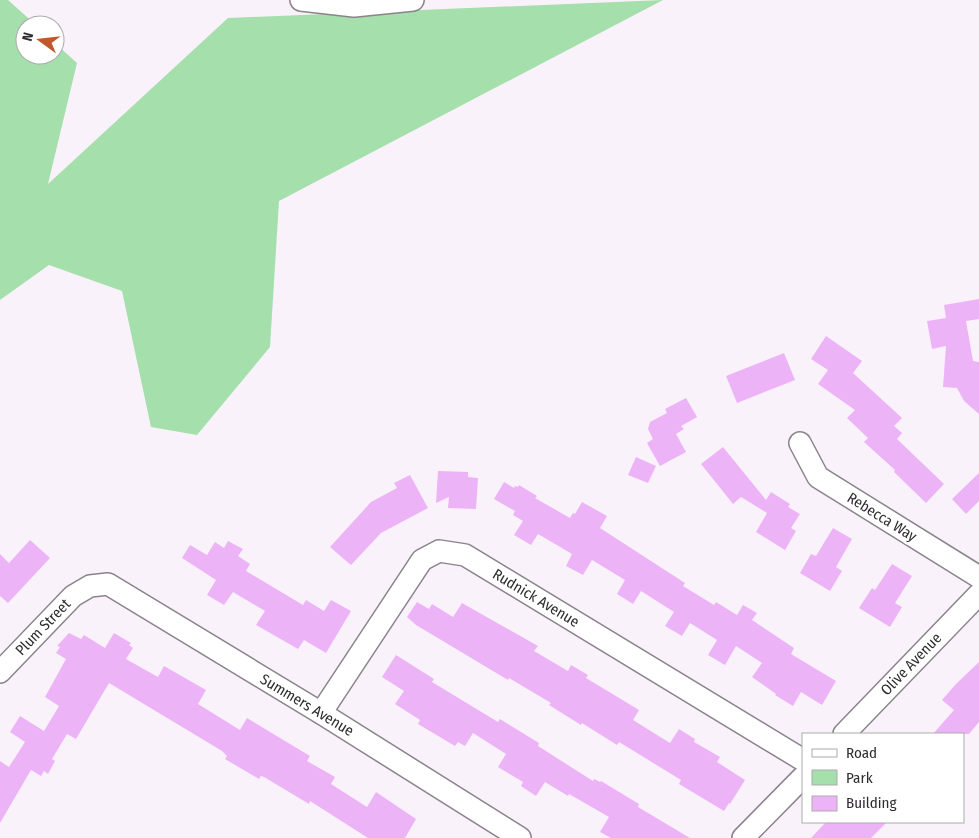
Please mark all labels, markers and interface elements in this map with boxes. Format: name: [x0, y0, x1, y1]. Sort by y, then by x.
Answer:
north arrow: [15, 15, 65, 65]
text: N: [19, 31, 37, 43]
street label: Rebecca Way: [844, 489, 920, 546]
street label: Rudnick Avenue: [489, 565, 583, 631]
street label: Plum Street: [12, 595, 74, 659]
street label: Olive Avenue: [877, 629, 945, 699]
street label: Summers Avenue: [257, 670, 357, 740]
legend: [802, 733, 964, 823]
text: Road: [846, 744, 877, 762]
text: Park: [846, 769, 873, 787]
text: Building: [846, 794, 897, 812]

